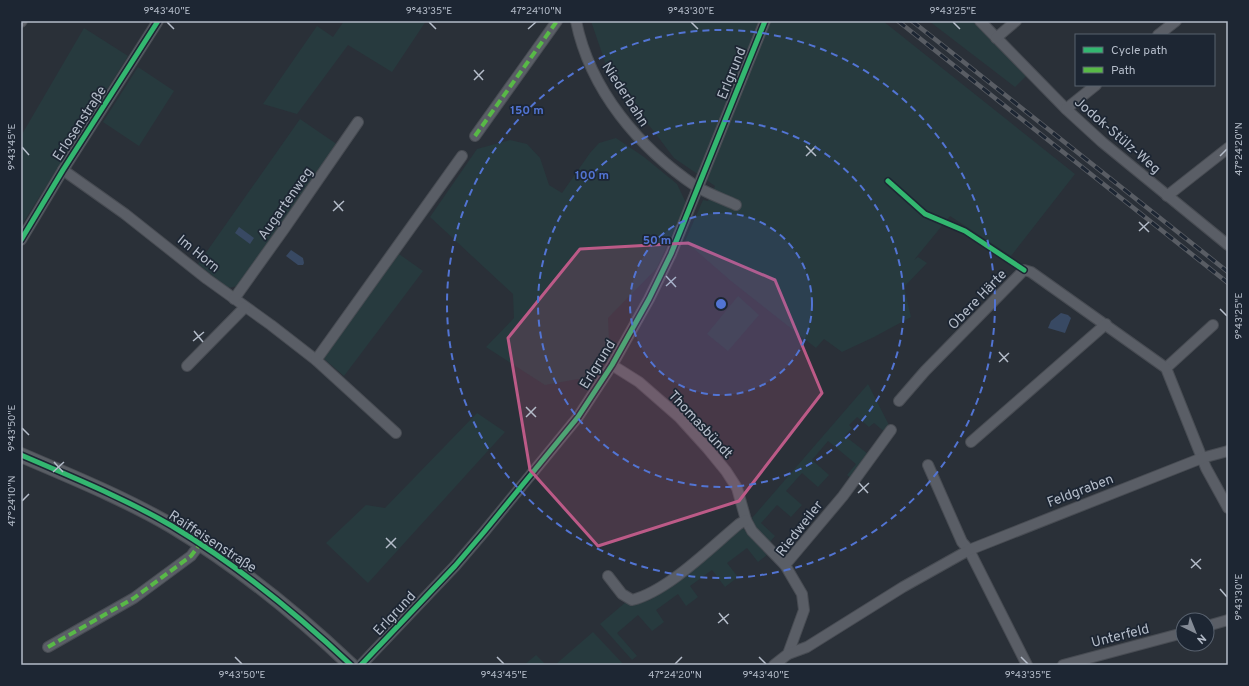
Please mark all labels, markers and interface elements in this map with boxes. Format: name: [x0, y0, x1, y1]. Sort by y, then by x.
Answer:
text: 9°43'40"E: [143, 5, 191, 18]
text: 9°43'35"E: [406, 5, 452, 18]
text: 47°24'10"N: [510, 5, 562, 18]
text: 9°43'30"E: [668, 5, 714, 18]
text: 9°43'25"E: [930, 5, 976, 18]
legend: [1075, 34, 1215, 86]
text: Cycle path: [1111, 43, 1168, 59]
street label: Erlgrund: [714, 45, 750, 102]
street label: Niederbahn: [598, 59, 652, 130]
text: Path: [1111, 63, 1136, 79]
street label: Erlosenstraße: [50, 83, 111, 164]
street label: Jodok-Stülz-Weg: [1071, 94, 1163, 178]
text: 150 m: [510, 103, 544, 119]
text: 47°24'20"N: [1233, 122, 1246, 176]
text: 9°43'45"E: [6, 124, 19, 170]
street label: Augartenweg: [255, 164, 317, 243]
text: 100 m: [575, 168, 609, 184]
street label: Im Horn: [173, 232, 223, 276]
text: 50 m: [643, 233, 671, 249]
street label: Obere Härte: [945, 266, 1011, 334]
text: 9°43'25"E: [1233, 293, 1246, 339]
centre of rings: [714, 297, 728, 311]
street label: Erlgrund: [577, 337, 620, 392]
street label: Thomasbündt: [664, 387, 736, 463]
text: 9°43'50"E: [6, 404, 19, 452]
street label: Feldgraben: [1045, 471, 1116, 512]
text: 47°24'10"N: [6, 475, 19, 527]
street label: Riedweiler: [773, 497, 828, 560]
street label: Raiffeisenstraße: [165, 507, 259, 577]
text: 9°43'30"E: [1233, 574, 1246, 620]
street label: Erlgrund: [370, 588, 420, 640]
north arrow: [1175, 612, 1215, 652]
street label: Unterfeld: [1090, 621, 1151, 652]
text: N: [1193, 631, 1209, 646]
text: 9°43'50"E: [218, 669, 266, 682]
text: 9°43'45"E: [481, 669, 527, 682]
text: 47°24'20"N: [648, 669, 702, 682]
text: 9°43'40"E: [742, 669, 790, 682]
text: 9°43'35"E: [1005, 669, 1051, 682]

